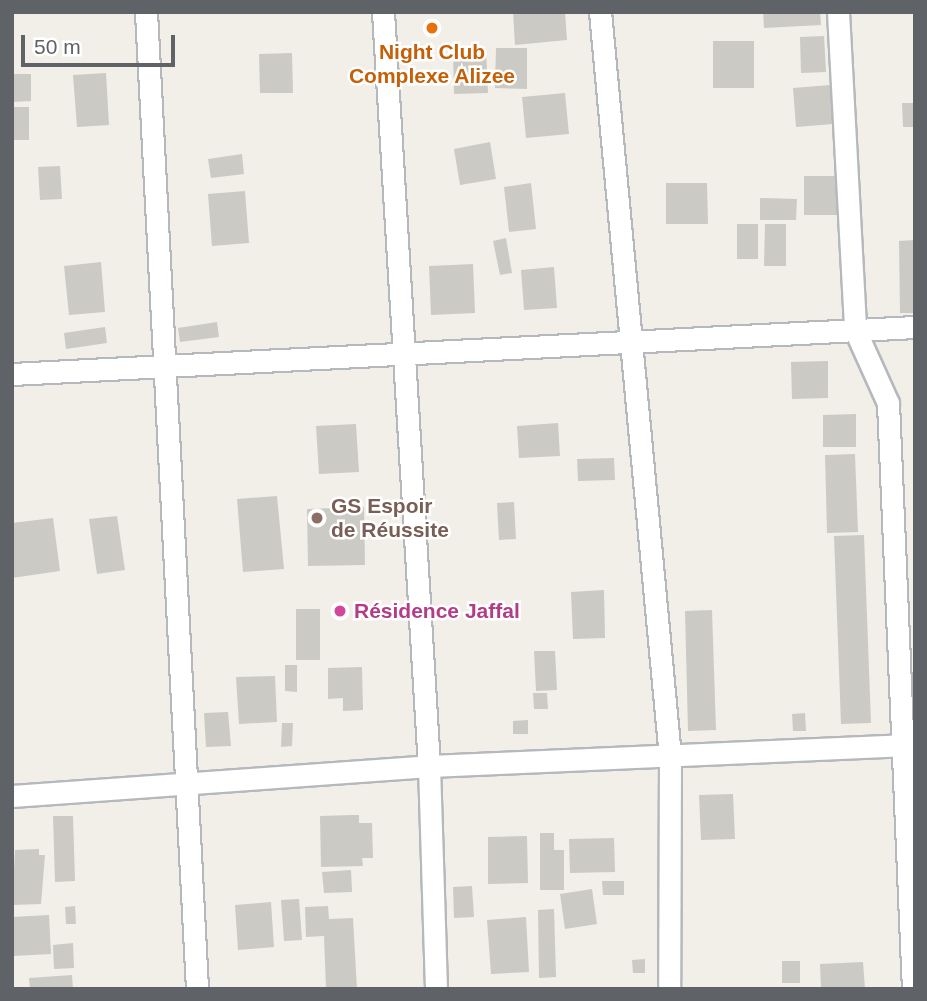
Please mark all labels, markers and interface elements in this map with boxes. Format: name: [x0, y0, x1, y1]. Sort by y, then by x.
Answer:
marker: Night Club Complexe Alizee: [424, 20, 440, 36]
scale bar: [24, 21, 178, 65]
text: 50 m: [34, 35, 81, 58]
place label: Night Club Complexe Alizee: [349, 39, 515, 89]
place label: GS Espoir de Réussite: [331, 493, 449, 543]
marker: GS Espoir de Réussite: [309, 510, 325, 526]
place label: Résidence Jaffal: [354, 598, 520, 624]
marker: Résidence Jaffal: [332, 603, 348, 619]

